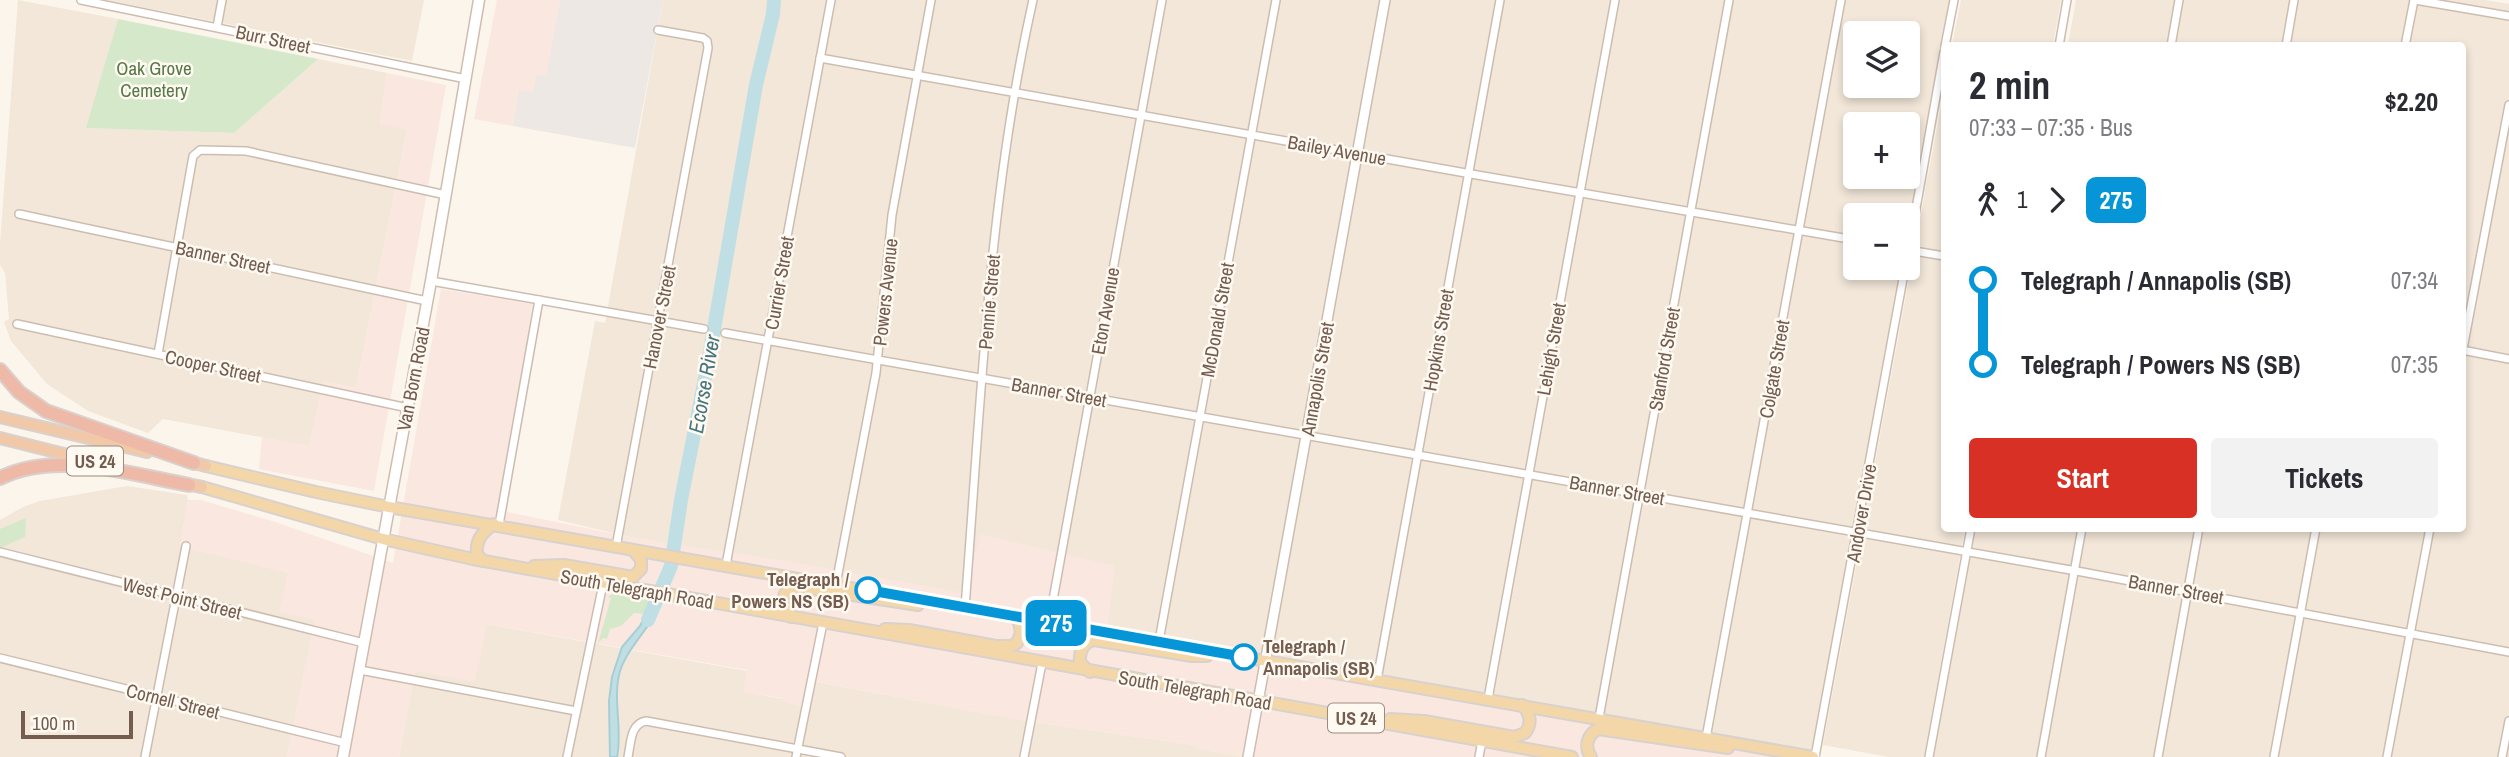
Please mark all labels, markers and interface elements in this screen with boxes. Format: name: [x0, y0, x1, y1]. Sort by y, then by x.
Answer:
street label: Burr Street: [233, 18, 313, 60]
map controls: [1843, 21, 1920, 280]
button: layers: [1843, 21, 1920, 98]
park label: Oak Grove Cemetery: [116, 55, 192, 103]
text: 2 min: [1969, 60, 2050, 111]
text: $2.20: [2385, 84, 2438, 119]
button: +: [1843, 112, 1920, 189]
text: 07:33 – 07:35 · Bus: [1969, 112, 2133, 143]
street label: Bailey Avenue: [1286, 129, 1388, 171]
icon: walk: [1969, 181, 2007, 219]
icon: forward: [2038, 181, 2076, 219]
text: 1: [2017, 184, 2028, 215]
text: 275: [2100, 184, 2132, 216]
button: −: [1843, 203, 1920, 280]
street label: Banner Street: [173, 234, 273, 280]
street label: Currier Street: [758, 234, 800, 332]
street label: Powers Avenue: [866, 237, 904, 347]
street label: Pennie Street: [972, 253, 1006, 351]
street label: McDonald Street: [1194, 260, 1240, 379]
street label: Hanover Street: [636, 262, 682, 371]
text: Telegraph / Annapolis (SB): [2021, 263, 2291, 298]
street label: Eton Avenue: [1085, 265, 1125, 357]
text: 07:34: [2391, 265, 2438, 296]
street label: Hopkins Street: [1416, 286, 1460, 393]
street label: Lehigh Street: [1530, 300, 1572, 397]
street label: Stanford Street: [1642, 304, 1686, 413]
street label: Colgate Street: [1753, 317, 1796, 420]
street label: Annapolis Street: [1294, 319, 1340, 439]
street label: Van Born Road: [390, 325, 436, 433]
water label: Ecorse River: [681, 331, 727, 436]
street label: Cooper Street: [163, 343, 264, 389]
text: Telegraph / Powers NS (SB): [2021, 347, 2300, 382]
text: 07:35: [2391, 349, 2438, 380]
street label: Banner Street: [1009, 371, 1109, 413]
button: Start: [1969, 438, 2197, 518]
button: Tickets: [2211, 438, 2438, 518]
road number: US 24: [67, 447, 123, 476]
street label: Andover Drive: [1839, 462, 1882, 565]
street label: Banner Street: [1567, 469, 1667, 511]
street label: South Telegraph Road: [559, 563, 715, 615]
place label: Telegraph / Powers NS (SB): [731, 566, 850, 614]
street label: Banner Street: [2126, 568, 2226, 610]
street label: West Point Street: [120, 571, 245, 626]
marker: Telegraph / Powers NS (SB): [855, 577, 881, 603]
line badge: 275: [1016, 600, 1096, 646]
text: 275: [1040, 607, 1072, 639]
place label: Telegraph / Annapolis (SB): [1263, 633, 1375, 681]
marker: Telegraph / Annapolis (SB): [1231, 644, 1257, 670]
street label: South Telegraph Road: [1117, 664, 1273, 716]
street label: Cornell Street: [124, 677, 223, 725]
road number: US 24: [1328, 704, 1384, 732]
scale bar: [21, 708, 133, 740]
text: 100 m: [32, 710, 75, 736]

